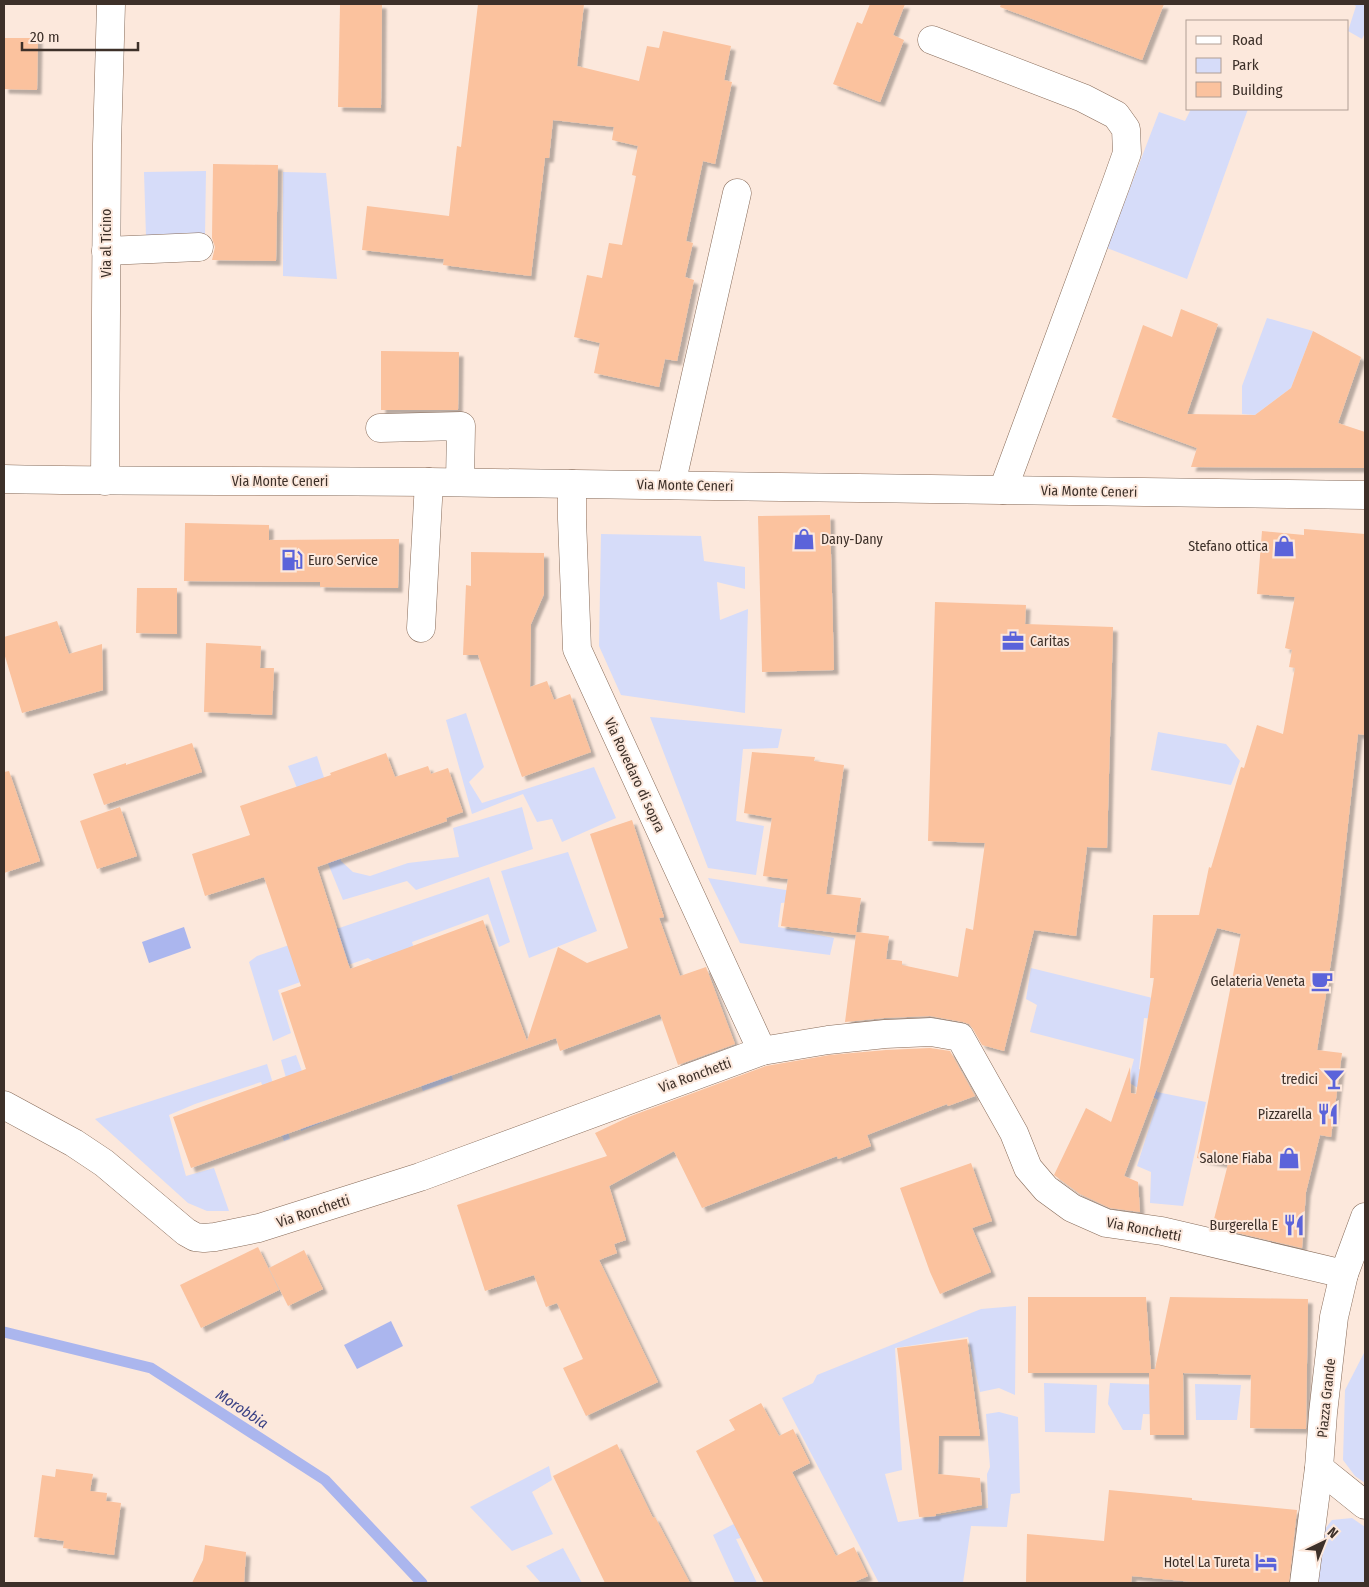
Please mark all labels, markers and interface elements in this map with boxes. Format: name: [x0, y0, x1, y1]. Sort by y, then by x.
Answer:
scale bar: [22, 20, 139, 52]
legend: [1186, 20, 1349, 110]
text: 20 m: [30, 28, 60, 46]
text: Road: [1232, 31, 1263, 49]
text: Park: [1232, 56, 1259, 74]
text: Building: [1232, 81, 1283, 99]
street label: Via al Ticino: [98, 209, 115, 277]
street label: Via Monte Ceneri: [232, 473, 328, 490]
street label: Via Monte Ceneri: [637, 476, 733, 495]
street label: Via Monte Ceneri: [1041, 482, 1137, 501]
shop icon: Dany-Dany: [791, 526, 817, 552]
place label: Dany-Dany: [821, 531, 884, 548]
shop icon: Stefano ottica: [1271, 533, 1297, 559]
place label: Stefano ottica: [1188, 538, 1268, 555]
fuel station icon: Euro Service: [279, 547, 305, 573]
place label: Euro Service: [308, 552, 378, 569]
office icon: Caritas: [1000, 628, 1026, 654]
place label: Caritas: [1030, 633, 1069, 650]
street label: Via Rovedaro di sopra: [601, 715, 669, 835]
cafe icon: Gelateria Veneta: [1309, 968, 1335, 994]
place label: Gelateria Veneta: [1210, 973, 1305, 990]
street label: Via Ronchetti: [657, 1054, 734, 1096]
bar icon: tredici: [1321, 1066, 1347, 1092]
place label: tredici: [1281, 1071, 1318, 1088]
restaurant icon: Pizzarella: [1315, 1101, 1341, 1127]
place label: Pizzarella: [1258, 1106, 1312, 1123]
shop icon: Salone Fiaba: [1276, 1145, 1302, 1171]
place label: Salone Fiaba: [1200, 1150, 1272, 1167]
street label: Via Ronchetti: [274, 1192, 352, 1231]
restaurant icon: Burgerella E: [1281, 1212, 1307, 1238]
street label: Via Ronchetti: [1105, 1214, 1183, 1245]
place label: Burgerella E: [1210, 1217, 1278, 1234]
street label: Piazza Grande: [1314, 1357, 1339, 1439]
water label: Morobbia: [213, 1386, 272, 1433]
north arrow: [1299, 1517, 1349, 1567]
text: N: [1324, 1524, 1341, 1542]
hotel icon: Hotel La Tureta: [1253, 1549, 1279, 1575]
place label: Hotel La Tureta: [1164, 1554, 1250, 1571]

